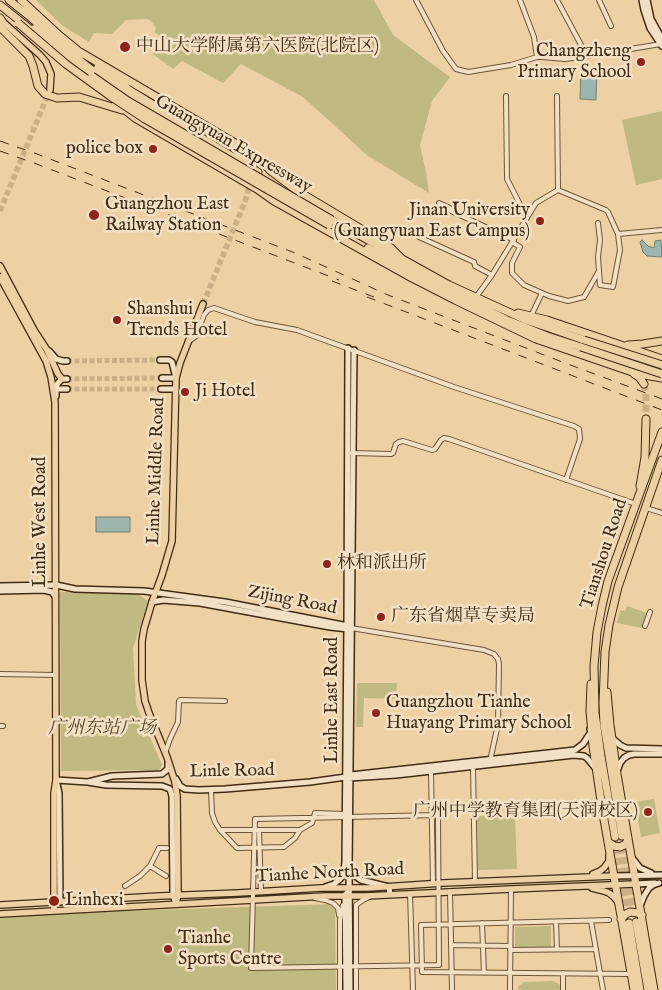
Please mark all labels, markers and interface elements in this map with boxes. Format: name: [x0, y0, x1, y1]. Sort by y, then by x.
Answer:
place label: 中山大学附属第六医院(北院区): [136, 36, 379, 58]
marker: 中山大学附属第六医院(北院区): [118, 40, 132, 54]
place label: Changzheng Primary School: [517, 41, 631, 84]
marker: Changzheng Primary School: [635, 56, 647, 68]
street label: Guangyuan Expressway: [151, 91, 315, 199]
place label: police box: [66, 138, 143, 160]
marker: police box: [147, 143, 159, 155]
place label: Guangzhou East Railway Station: [105, 194, 229, 236]
place label: Jinan University (Guangyuan East Campus): [333, 200, 530, 242]
marker: Guangzhou East Railway Station: [87, 208, 101, 222]
marker: Jinan University (Guangyuan East Campus): [534, 215, 546, 227]
place label: Shanshui Trends Hotel: [127, 299, 227, 342]
marker: Shanshui Trends Hotel: [111, 314, 123, 326]
place label: Ji Hotel: [195, 381, 255, 403]
marker: Ji Hotel: [179, 386, 191, 398]
street label: Linhe Middle Road: [144, 397, 170, 545]
street label: Linhe West Road: [30, 457, 52, 587]
street label: Tianshou Road: [577, 496, 633, 612]
place label: 林和派出所: [337, 553, 427, 575]
marker: 林和派出所: [321, 558, 333, 570]
street label: Zijing Road: [246, 582, 338, 620]
place label: 广东省烟草专卖局: [391, 606, 535, 628]
marker: 广东省烟草专卖局: [375, 611, 387, 623]
street label: Linhe East Road: [322, 637, 344, 763]
place label: Guangzhou Tianhe Huayang Primary School: [386, 692, 572, 734]
marker: Guangzhou Tianhe Huayang Primary School: [370, 707, 382, 719]
park label: 广州东站广场: [48, 718, 156, 740]
street label: Linle Road: [189, 760, 275, 784]
place label: 广州中学教育集团(天润校区): [413, 801, 638, 823]
marker: 广州中学教育集团(天润校区): [642, 806, 654, 818]
street label: Tianhe North Road: [255, 859, 405, 889]
place label: Linhexi: [65, 890, 124, 912]
marker: Linhexi: [47, 894, 61, 908]
place label: Tianhe Sports Centre: [178, 928, 281, 971]
marker: Tianhe Sports Centre: [162, 943, 174, 955]

